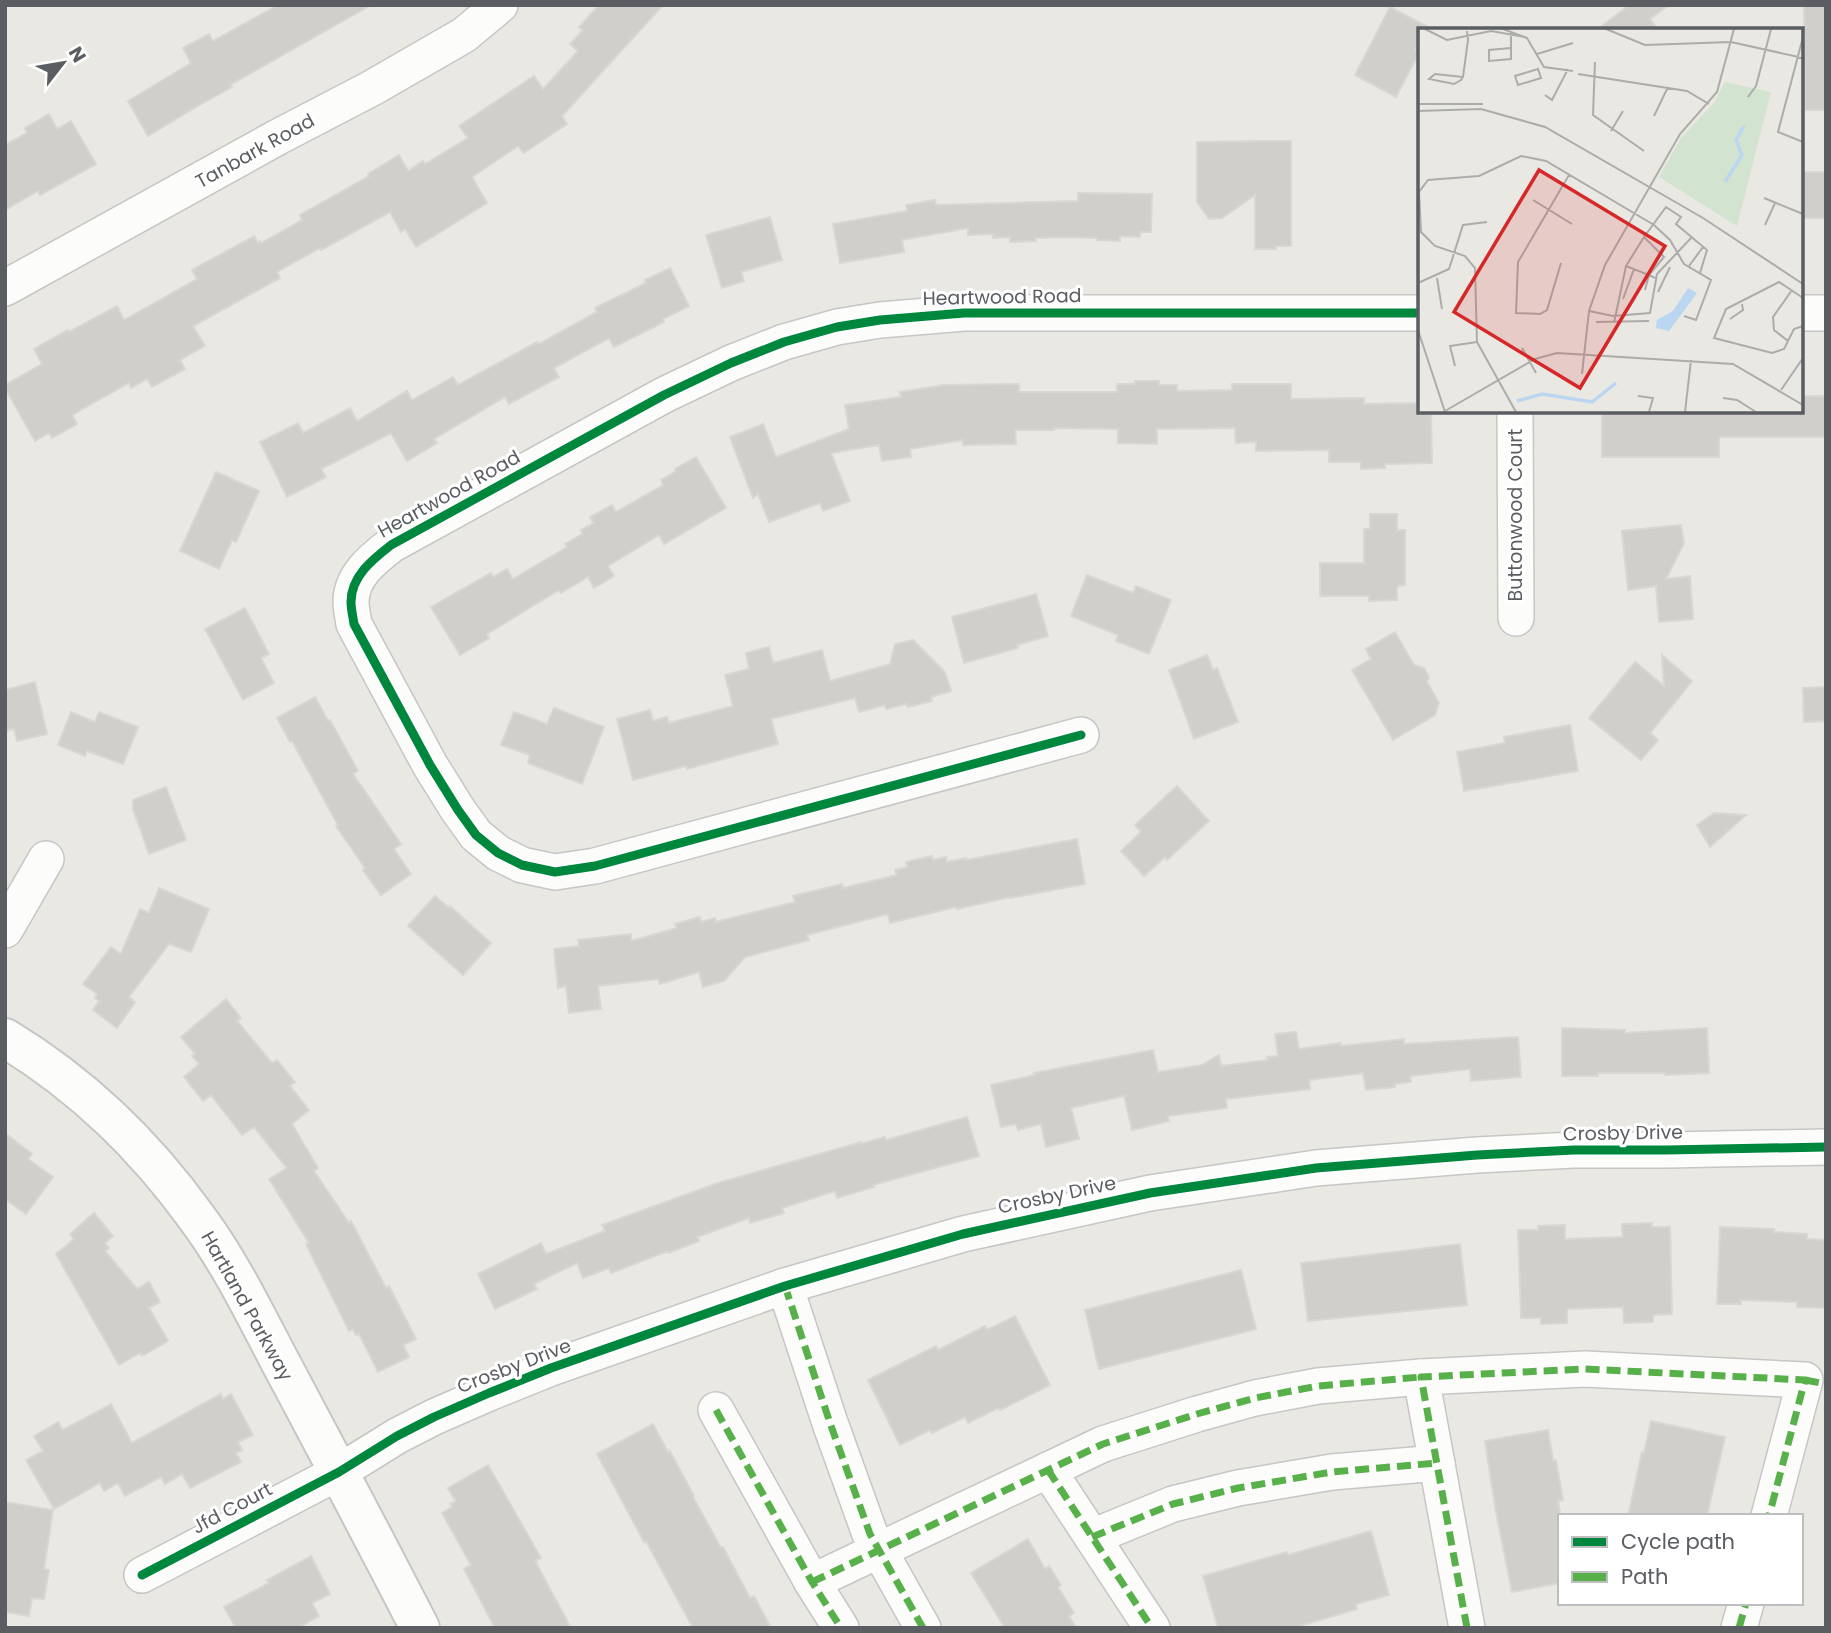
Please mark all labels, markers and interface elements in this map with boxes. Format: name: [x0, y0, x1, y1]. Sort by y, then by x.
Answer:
north arrow: [28, 28, 98, 98]
inset map: [1418, 28, 1803, 413]
text: N: [62, 41, 92, 68]
street label: Tanbark Road: [191, 107, 319, 195]
street label: Heartwood Road: [922, 282, 1082, 312]
street label: Buttonwood Court: [1502, 429, 1529, 601]
street label: Heartwood Road: [373, 444, 525, 544]
street label: Crosby Drive: [1563, 1118, 1683, 1148]
street label: Crosby Drive: [995, 1169, 1119, 1221]
street label: Hartland Parkway: [195, 1226, 300, 1386]
street label: Crosby Drive: [453, 1332, 575, 1400]
street label: Jfd Court: [187, 1476, 277, 1540]
legend: [1558, 1514, 1803, 1605]
text: Cycle path: [1621, 1527, 1735, 1556]
text: Path: [1621, 1562, 1668, 1591]

